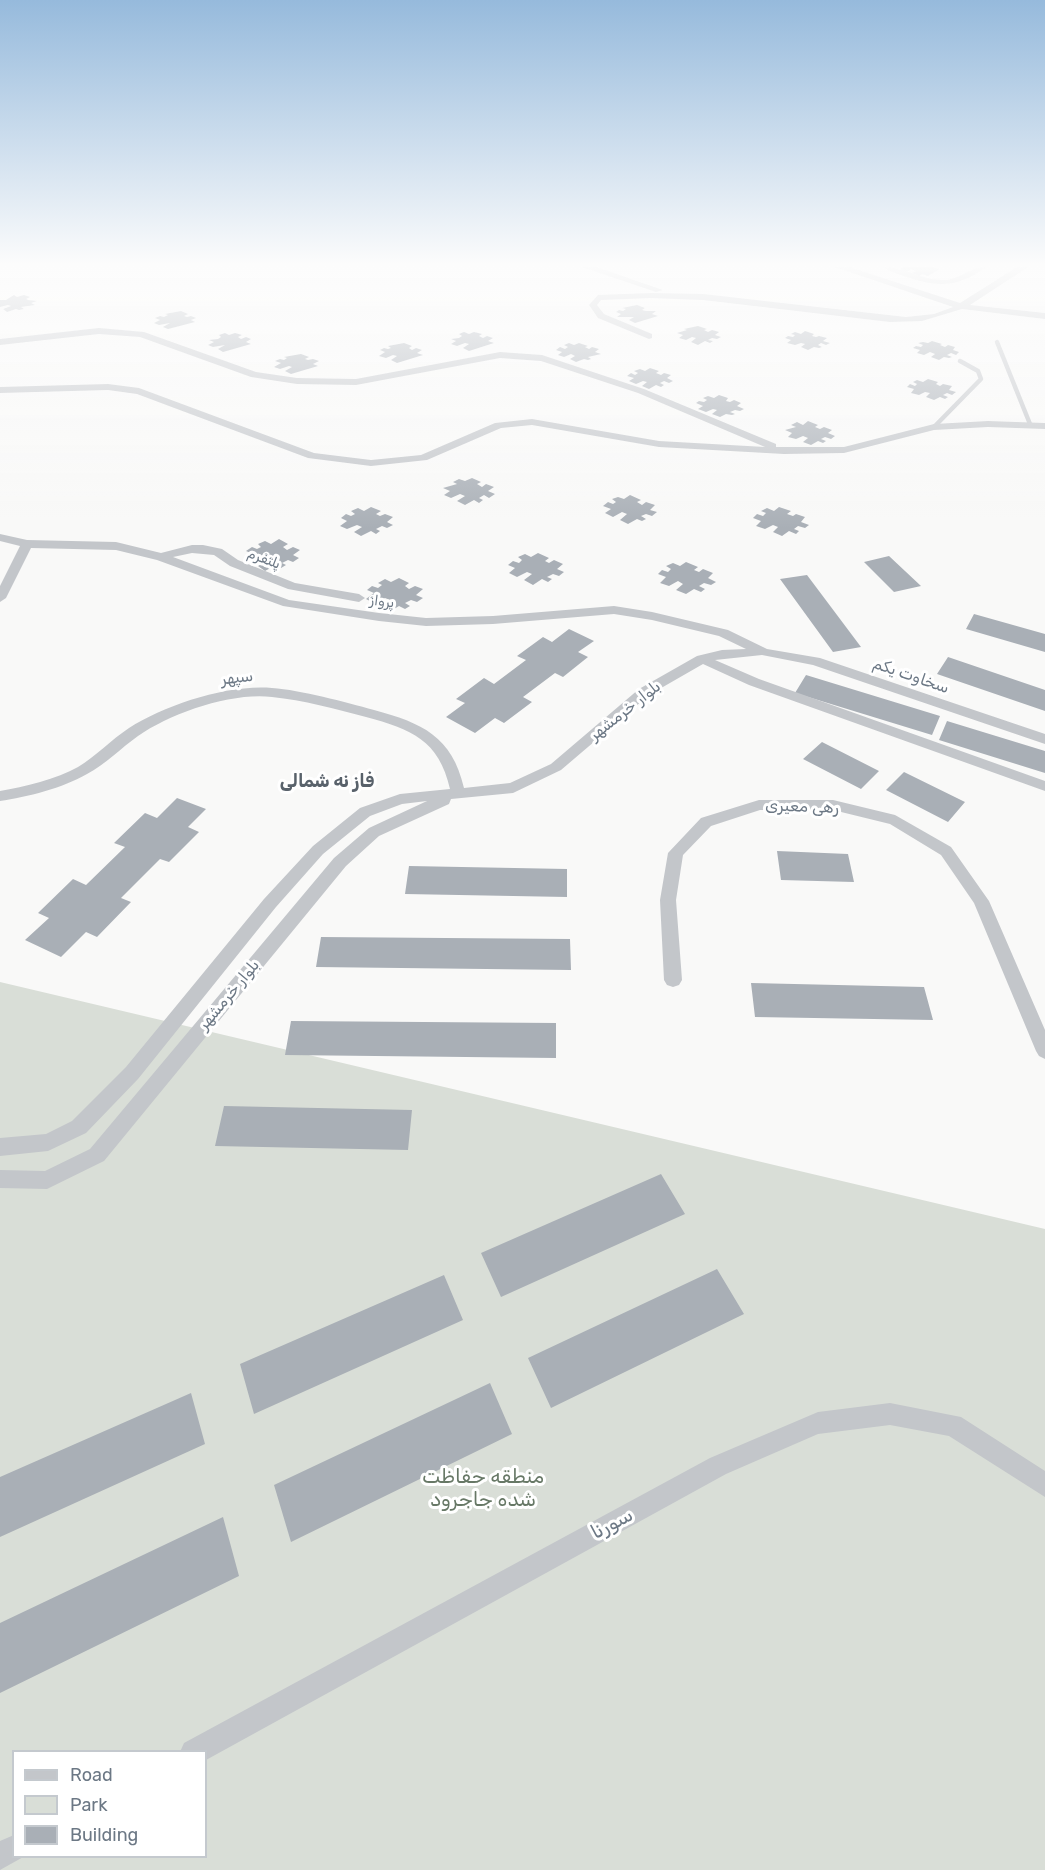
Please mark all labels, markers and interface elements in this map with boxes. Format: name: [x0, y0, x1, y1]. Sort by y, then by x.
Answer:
street label: پلتفرم: [245, 545, 283, 573]
street label: پرواز: [369, 592, 395, 612]
street label: سخاوت یکم: [870, 654, 952, 698]
street label: سپهر: [220, 666, 254, 690]
street label: بلوار خرمشهر: [585, 677, 665, 745]
district label: فاز نه شمالی: [280, 771, 374, 793]
street label: رهی معیری: [765, 796, 839, 818]
street label: بلوار خرمشهر: [194, 956, 264, 1034]
park label: منطقه حفاظت شده جاجرود: [422, 1465, 544, 1512]
street label: سورنا: [587, 1503, 637, 1545]
legend: [12, 1750, 207, 1858]
text: Road: [70, 1764, 113, 1786]
text: Park: [70, 1794, 107, 1816]
text: Building: [70, 1824, 138, 1846]

